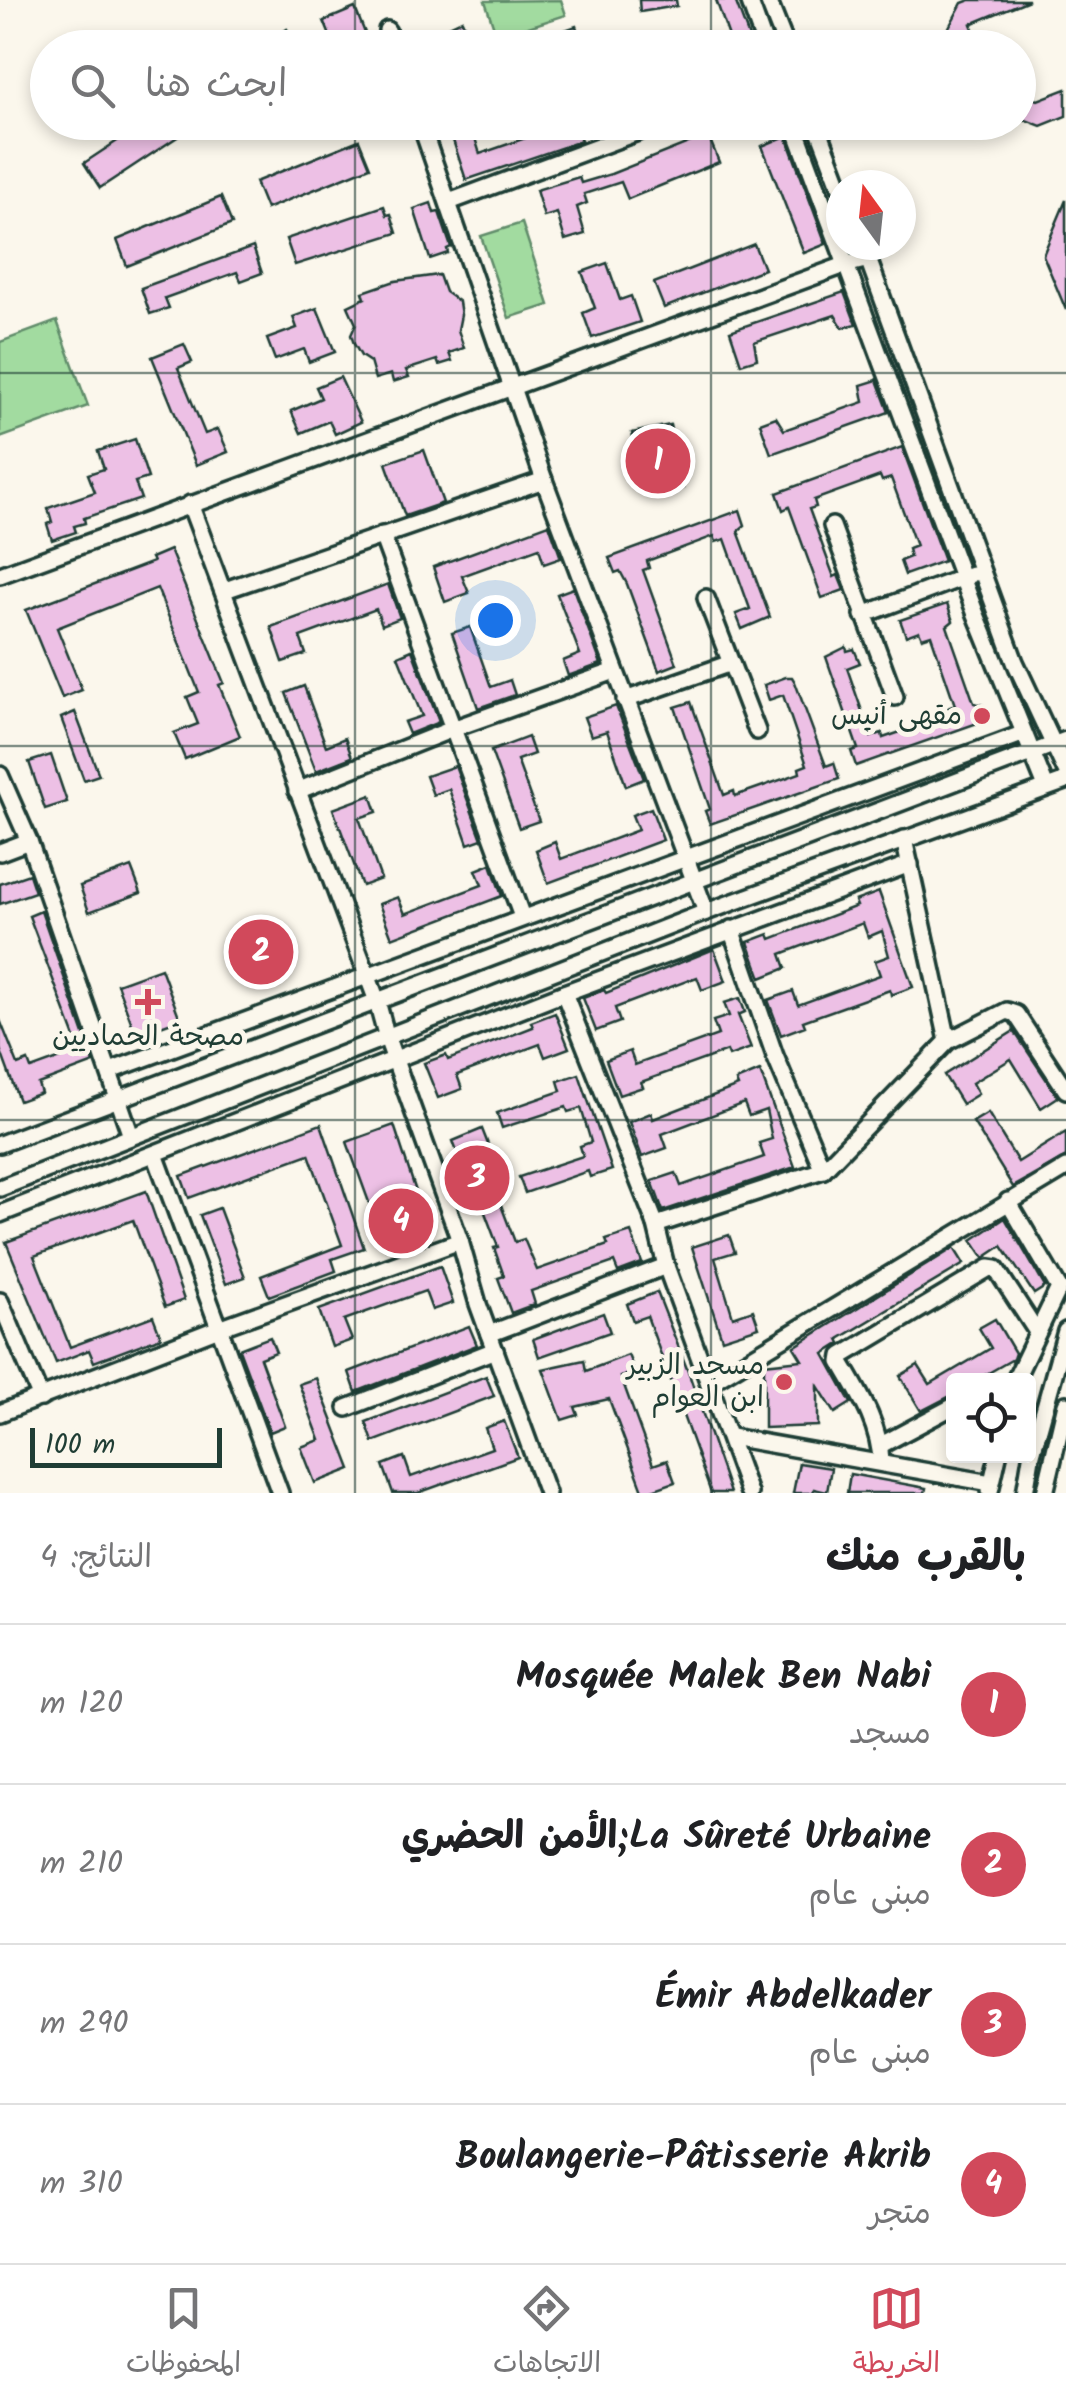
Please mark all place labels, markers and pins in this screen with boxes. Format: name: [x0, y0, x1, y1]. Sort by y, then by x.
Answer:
pin: 1: [626, 424, 690, 498]
place label: مقهى أنيس: [831, 694, 962, 739]
marker: مقهى أنيس: [971, 705, 993, 727]
pin: 2: [228, 914, 294, 990]
marker: مصحة الحماديين: [135, 989, 161, 1015]
place label: مصحة الحماديين: [52, 1015, 244, 1060]
pin: 3: [444, 1140, 510, 1216]
pin: 4: [368, 1184, 434, 1258]
place label: مسجد الزبير ابن العوام: [625, 1344, 764, 1421]
marker: مسجد الزبير ابن العوام: [773, 1371, 795, 1393]

